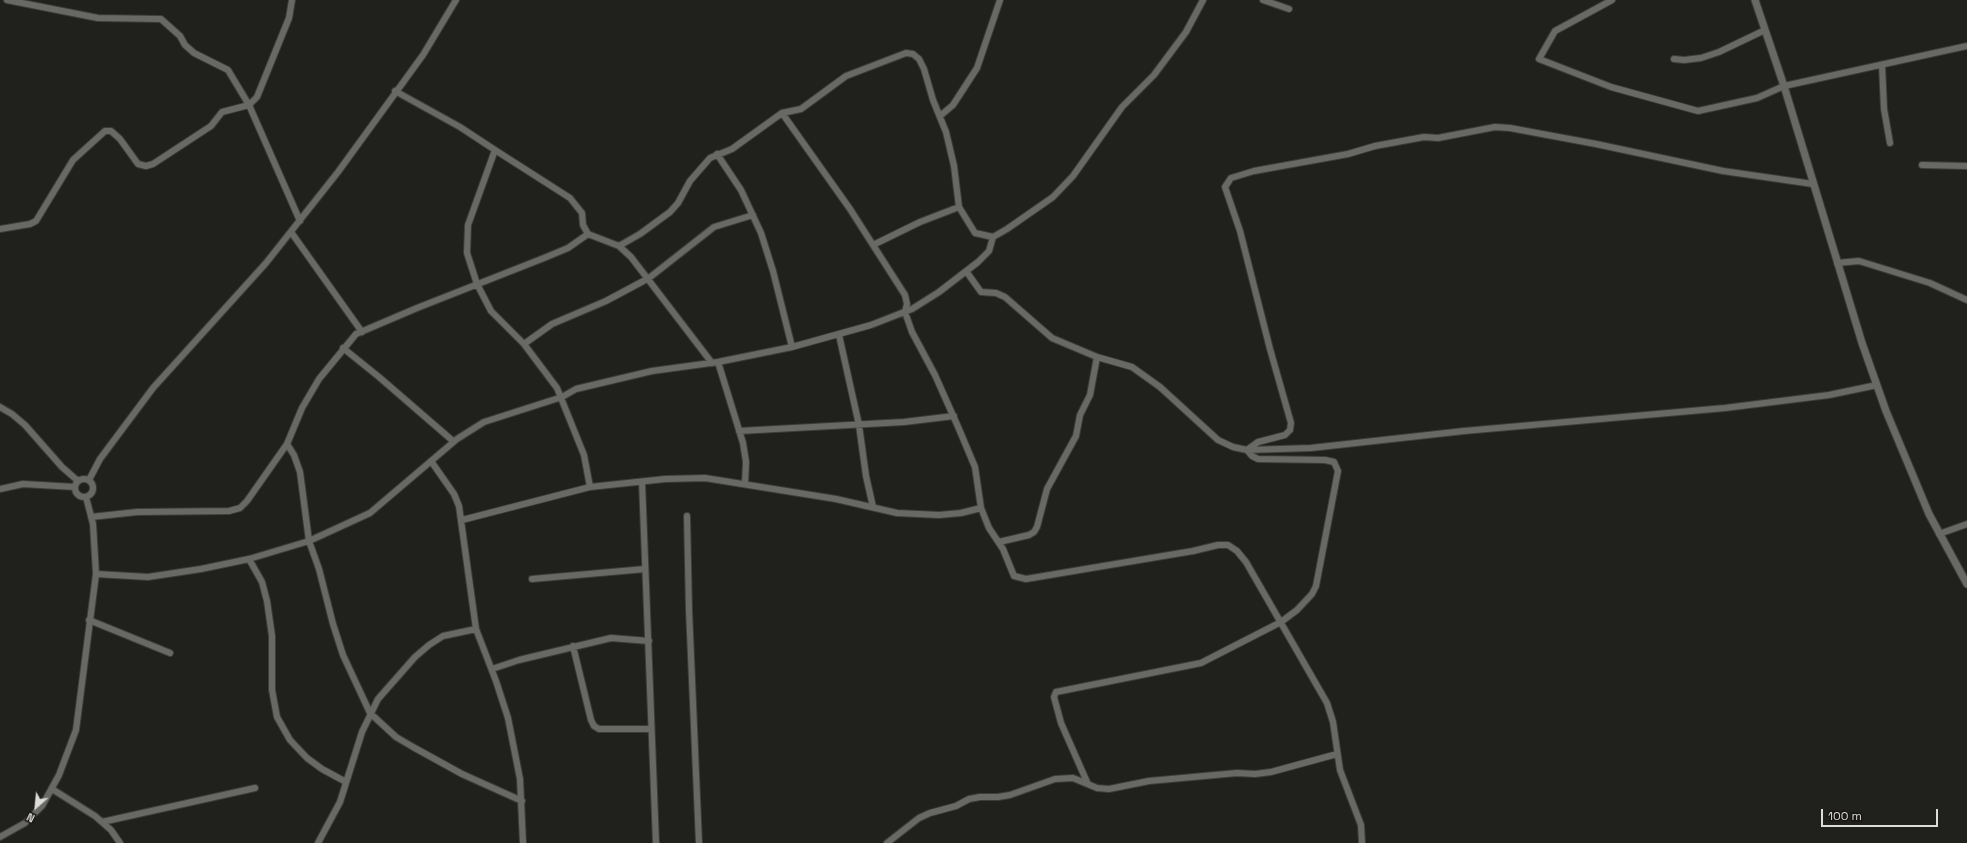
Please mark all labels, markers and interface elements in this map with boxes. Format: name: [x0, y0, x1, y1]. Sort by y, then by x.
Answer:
north arrow: [16, 787, 56, 827]
scale bar: [1823, 801, 1940, 827]
text: 100 m: [1828, 808, 1862, 824]
text: N: [24, 810, 37, 826]

